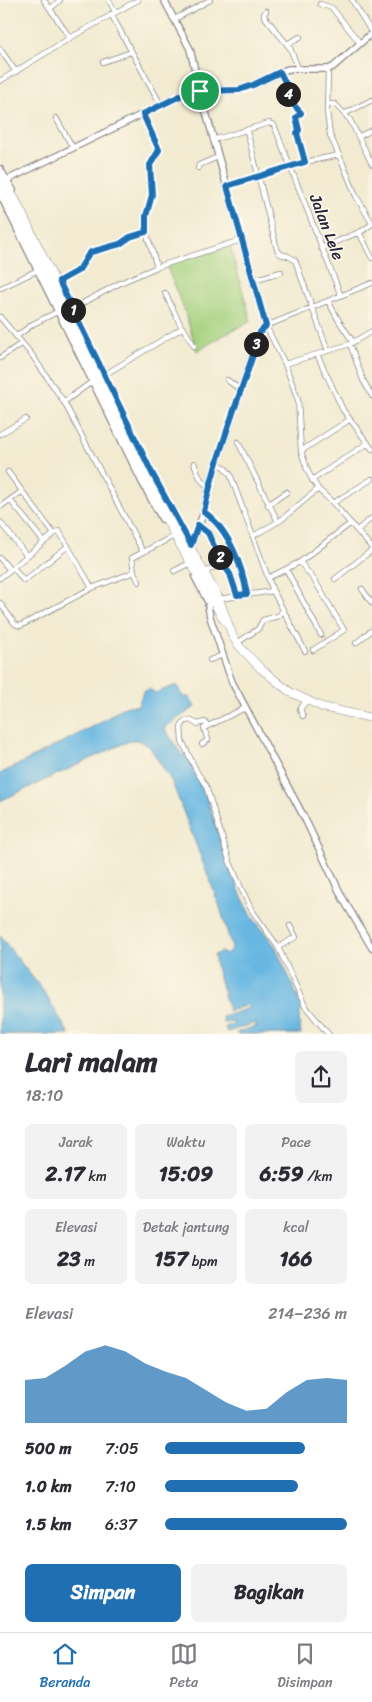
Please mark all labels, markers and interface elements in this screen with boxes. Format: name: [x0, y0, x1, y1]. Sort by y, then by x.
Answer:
pin: [179, 70, 221, 112]
icon: arrive: [186, 77, 214, 105]
pin: 4: [276, 82, 300, 106]
text: 4: [284, 82, 293, 107]
street label: Jalan Lele: [301, 189, 353, 264]
pin: 1: [60, 298, 86, 322]
text: 1: [70, 298, 77, 323]
pin: 3: [244, 332, 268, 356]
text: 3: [253, 332, 260, 357]
pin: 2: [208, 544, 232, 570]
text: 2: [216, 545, 225, 570]
text: Lari malam: [25, 1037, 158, 1086]
button: share: [295, 1051, 347, 1103]
text: 18:10: [25, 1081, 63, 1110]
text: Jarak: [59, 1130, 93, 1155]
text: Waktu: [167, 1130, 205, 1155]
text: Pace: [281, 1130, 311, 1155]
text: 2.17: [45, 1155, 85, 1193]
text: 15:09: [159, 1155, 213, 1193]
text: 6:59: [260, 1155, 304, 1193]
text: km: [85, 1164, 107, 1189]
text: /km: [304, 1164, 332, 1189]
text: Elevasi: [55, 1215, 97, 1240]
text: Detak jantung: [143, 1215, 229, 1240]
text: kcal: [283, 1215, 309, 1240]
text: 23: [57, 1240, 81, 1278]
text: 157: [154, 1240, 188, 1278]
text: 166: [280, 1240, 312, 1278]
text: m: [81, 1249, 95, 1274]
text: bpm: [188, 1249, 218, 1274]
text: Elevasi: [25, 1299, 73, 1328]
text: 214–236 m: [268, 1299, 347, 1328]
text: 500 m: [25, 1434, 71, 1463]
text: 7:05: [105, 1434, 139, 1463]
text: 1.0 km: [25, 1472, 72, 1501]
text: 7:10: [105, 1472, 136, 1501]
text: 1.5 km: [25, 1510, 71, 1539]
text: 6:37: [105, 1510, 137, 1539]
button: Simpan: [25, 1564, 181, 1622]
button: Bagikan: [191, 1564, 347, 1622]
tab: Beranda: [40, 1640, 90, 1695]
tab: Peta: [169, 1640, 198, 1695]
tab: Disimpan: [277, 1640, 332, 1695]

